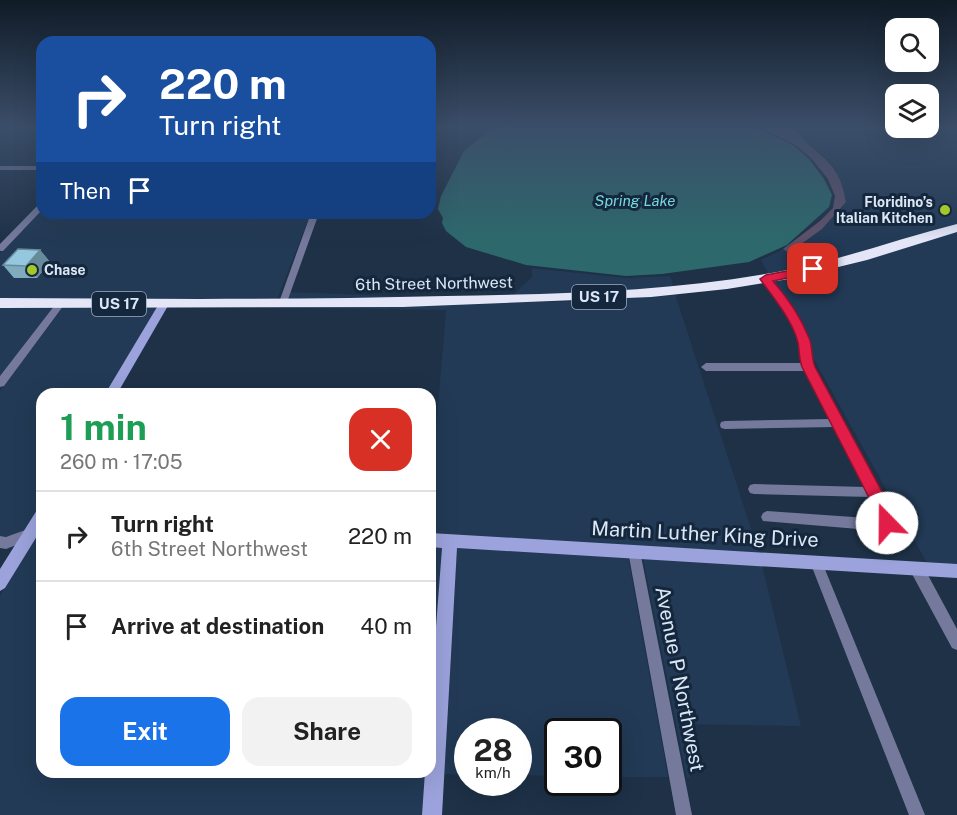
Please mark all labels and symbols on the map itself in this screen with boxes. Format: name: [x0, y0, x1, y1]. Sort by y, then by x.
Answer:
water label: Spring Lake: [595, 192, 675, 209]
place label: Floridino’s Italian Kitchen: [836, 194, 933, 226]
marker: Floridino’s Italian Kitchen: [938, 203, 952, 217]
pin: [787, 243, 838, 294]
place label: Chase: [44, 262, 86, 278]
marker: Chase: [25, 263, 39, 277]
street label: 6th Street Northwest: [355, 273, 513, 294]
road number: US 17: [572, 285, 626, 309]
road number: US 17: [92, 292, 146, 316]
position arrow: [855, 491, 919, 555]
street label: Martin Luther King Drive: [591, 516, 819, 552]
street label: Avenue P Northwest: [650, 584, 710, 774]
speed limit sign: 30: [544, 718, 622, 796]

